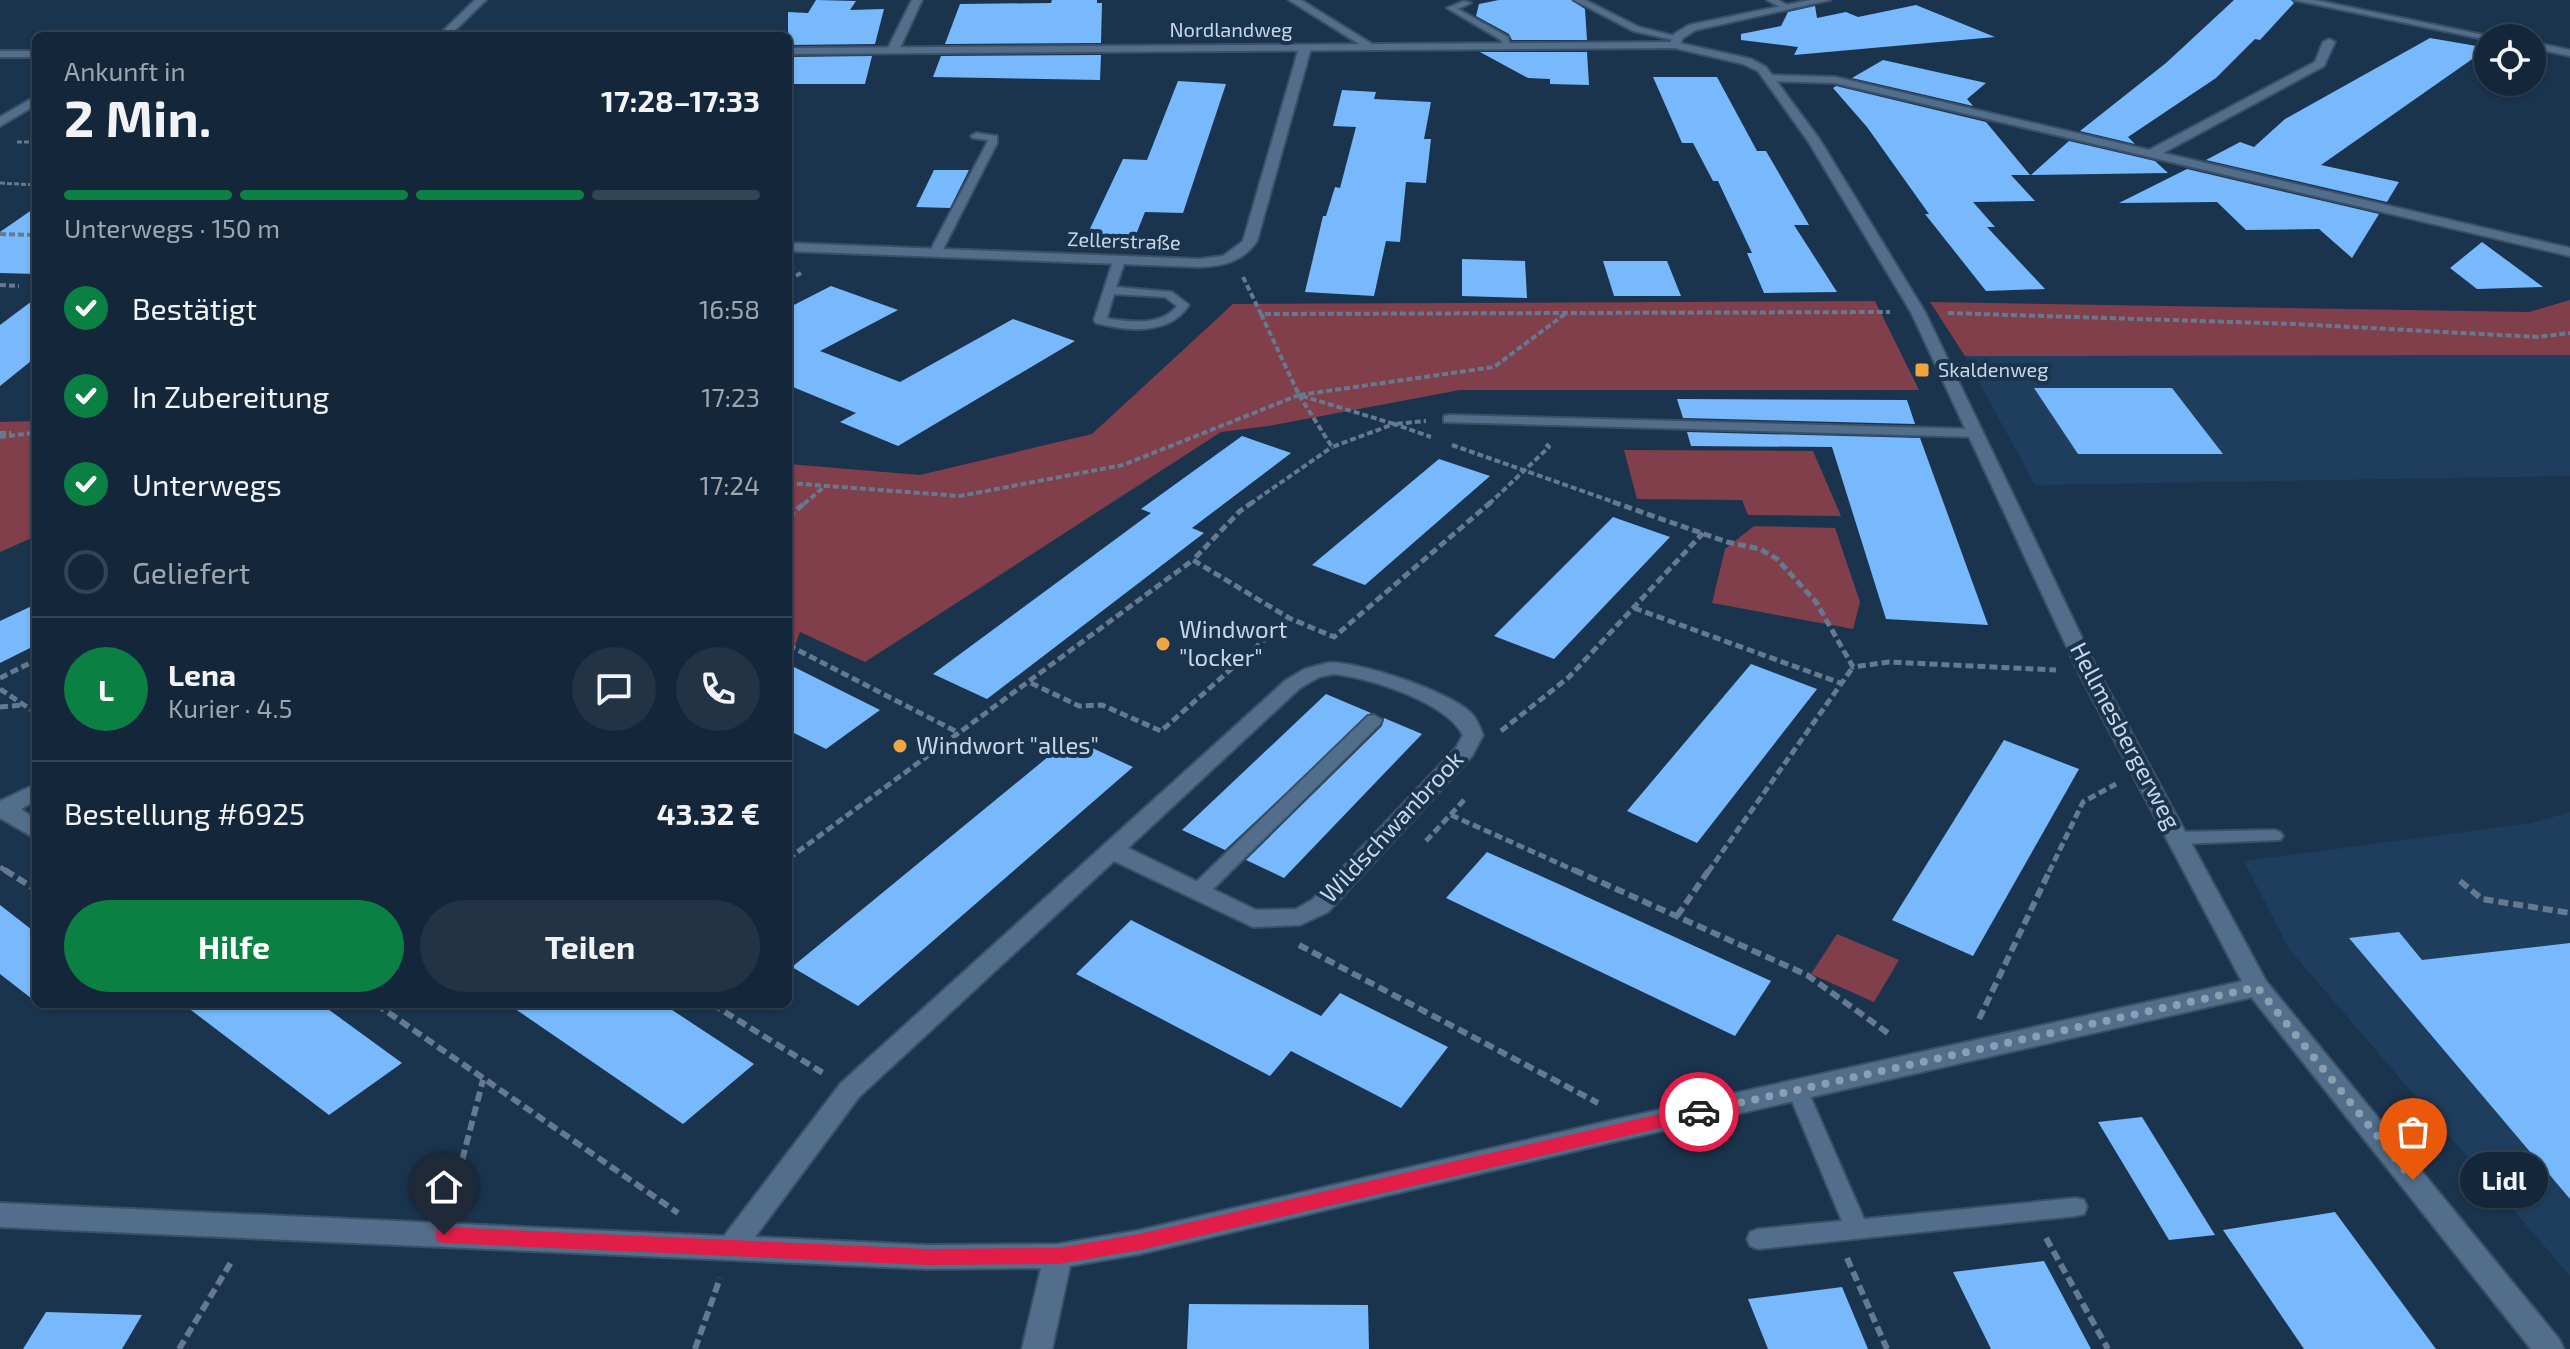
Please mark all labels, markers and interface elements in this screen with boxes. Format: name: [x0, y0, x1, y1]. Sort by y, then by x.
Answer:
street label: Nordlandweg: [1169, 17, 1293, 41]
map controls: [2474, 24, 2546, 96]
button: locate: [2474, 24, 2546, 96]
text: Ankunft in: [64, 55, 186, 86]
text: 17:28–17:33: [601, 82, 760, 118]
text: 2 Min.: [64, 85, 211, 147]
text: Unterwegs · 150 m: [64, 212, 280, 243]
street label: Zellerstraße: [1067, 226, 1181, 254]
icon: check: [64, 286, 108, 330]
text: Bestätigt: [132, 290, 257, 326]
text: 16:58: [699, 293, 760, 324]
place label: Skaldenweg: [1938, 357, 2048, 381]
marker: Skaldenweg: [1913, 361, 1931, 379]
icon: check: [64, 374, 108, 418]
text: In Zubereitung: [132, 378, 329, 414]
text: 17:23: [701, 381, 760, 412]
icon: check: [64, 462, 108, 506]
text: Unterwegs: [132, 466, 282, 502]
text: 17:24: [700, 469, 760, 500]
text: Geliefert: [132, 554, 250, 590]
place label: Windwort "locker": [1179, 614, 1288, 671]
marker: Windwort "locker": [1154, 635, 1172, 653]
street label: Hellmesbergerweg: [2065, 637, 2188, 834]
button: chat: [572, 647, 656, 731]
button: phone: [676, 647, 760, 731]
text: Lena: [168, 656, 236, 692]
text: L: [98, 671, 114, 707]
text: Kurier · 4.5: [168, 692, 292, 723]
place label: Windwort "alles": [916, 730, 1099, 759]
marker: Windwort "alles": [891, 737, 909, 755]
street label: Wildschwanbrook: [1313, 744, 1469, 908]
text: Bestellung #6925: [64, 795, 305, 831]
text: 43.32 €: [656, 795, 760, 831]
button: Hilfe: [64, 900, 404, 992]
button: Teilen: [420, 900, 760, 992]
courier: [1659, 1072, 1739, 1152]
icon: car: [1677, 1090, 1721, 1134]
pin: [2379, 1098, 2447, 1180]
icon: bag: [2391, 1110, 2435, 1154]
callout: Lidl: [2461, 1152, 2549, 1208]
pin: [410, 1153, 478, 1235]
text: Lidl: [2481, 1164, 2527, 1195]
icon: home: [422, 1165, 466, 1209]

